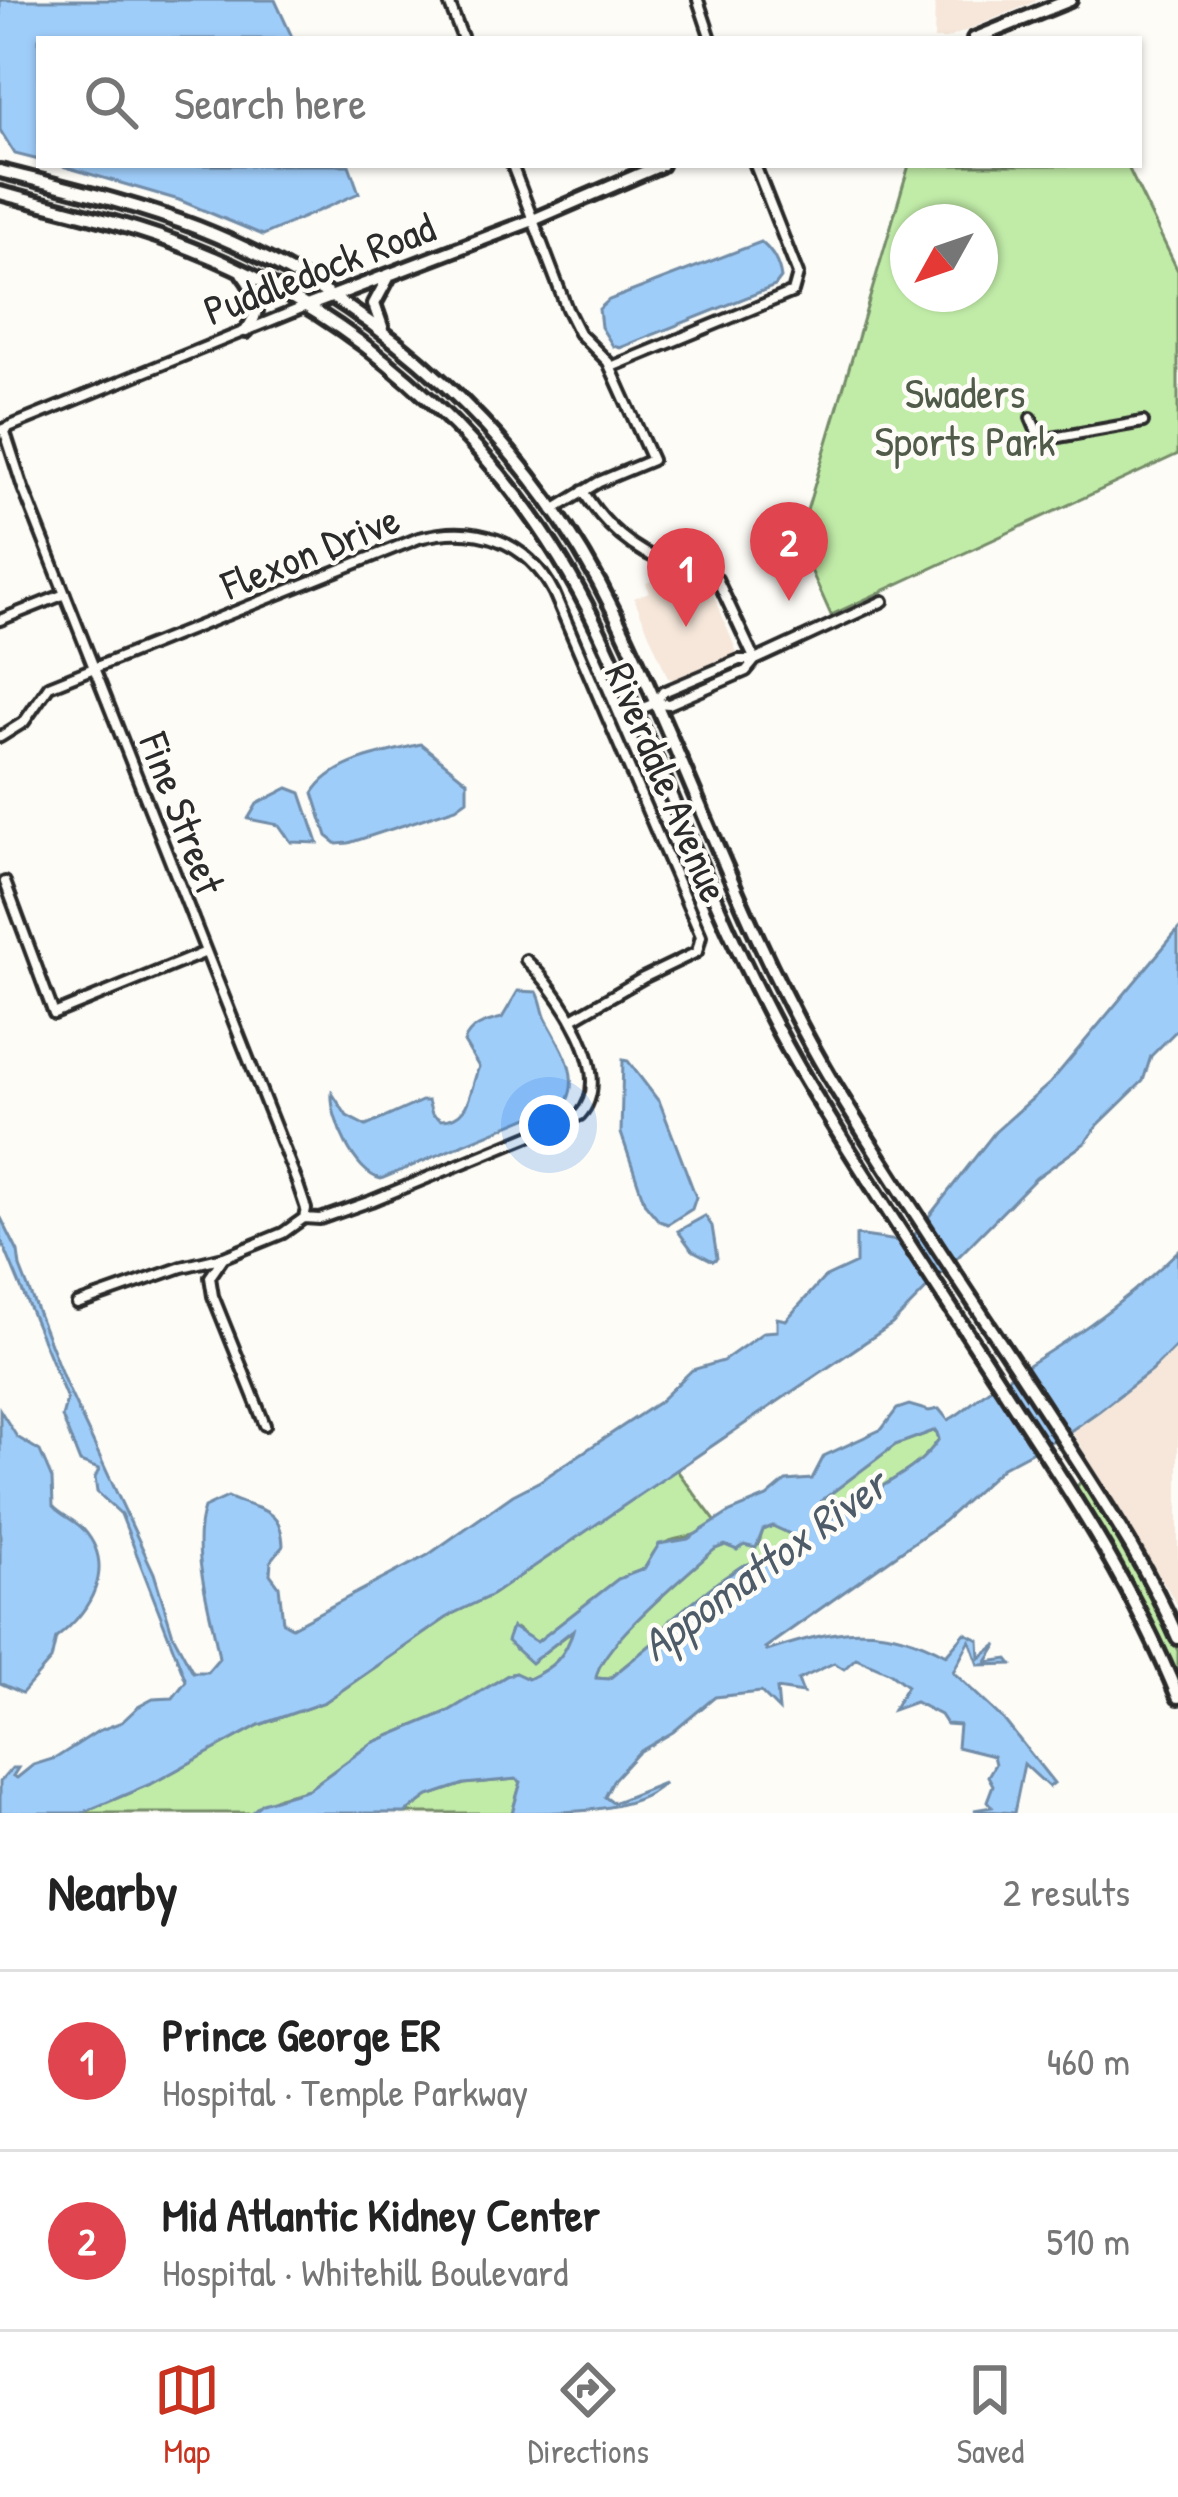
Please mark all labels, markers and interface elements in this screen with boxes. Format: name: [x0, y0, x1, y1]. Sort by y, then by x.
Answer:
search box: [36, 36, 1142, 168]
icon: search: [78, 69, 144, 135]
text: Search here: [174, 72, 366, 133]
street label: Puddledock Road: [195, 198, 443, 338]
north arrow: [890, 204, 998, 312]
park label: Swaders Sports Park: [875, 364, 1055, 469]
street label: Flexon Drive: [212, 490, 407, 613]
pin: 2: [750, 502, 828, 601]
pin: 1: [647, 528, 725, 627]
street label: Riverdale Avenue: [592, 653, 744, 911]
street label: Fine Street: [126, 723, 240, 902]
your location: [519, 1095, 579, 1155]
water label: Appomattox River: [628, 1451, 903, 1675]
text: Nearby: [48, 1857, 178, 1926]
text: 2 results: [1003, 1865, 1130, 1918]
text: Prince George ER: [162, 2004, 441, 2065]
text: 1: [80, 2034, 94, 2087]
text: 460 m: [1047, 2034, 1130, 2087]
text: Hospital · Temple Parkway: [162, 2065, 528, 2118]
text: Mid Atlantic Kidney Center: [162, 2184, 600, 2245]
text: 2: [78, 2214, 96, 2267]
text: 510 m: [1046, 2214, 1130, 2267]
text: Hospital · Whitehill Boulevard: [162, 2245, 568, 2298]
tab: Map: [154, 2357, 220, 2473]
tab: Directions: [528, 2357, 649, 2473]
tab: Saved: [957, 2357, 1024, 2473]

